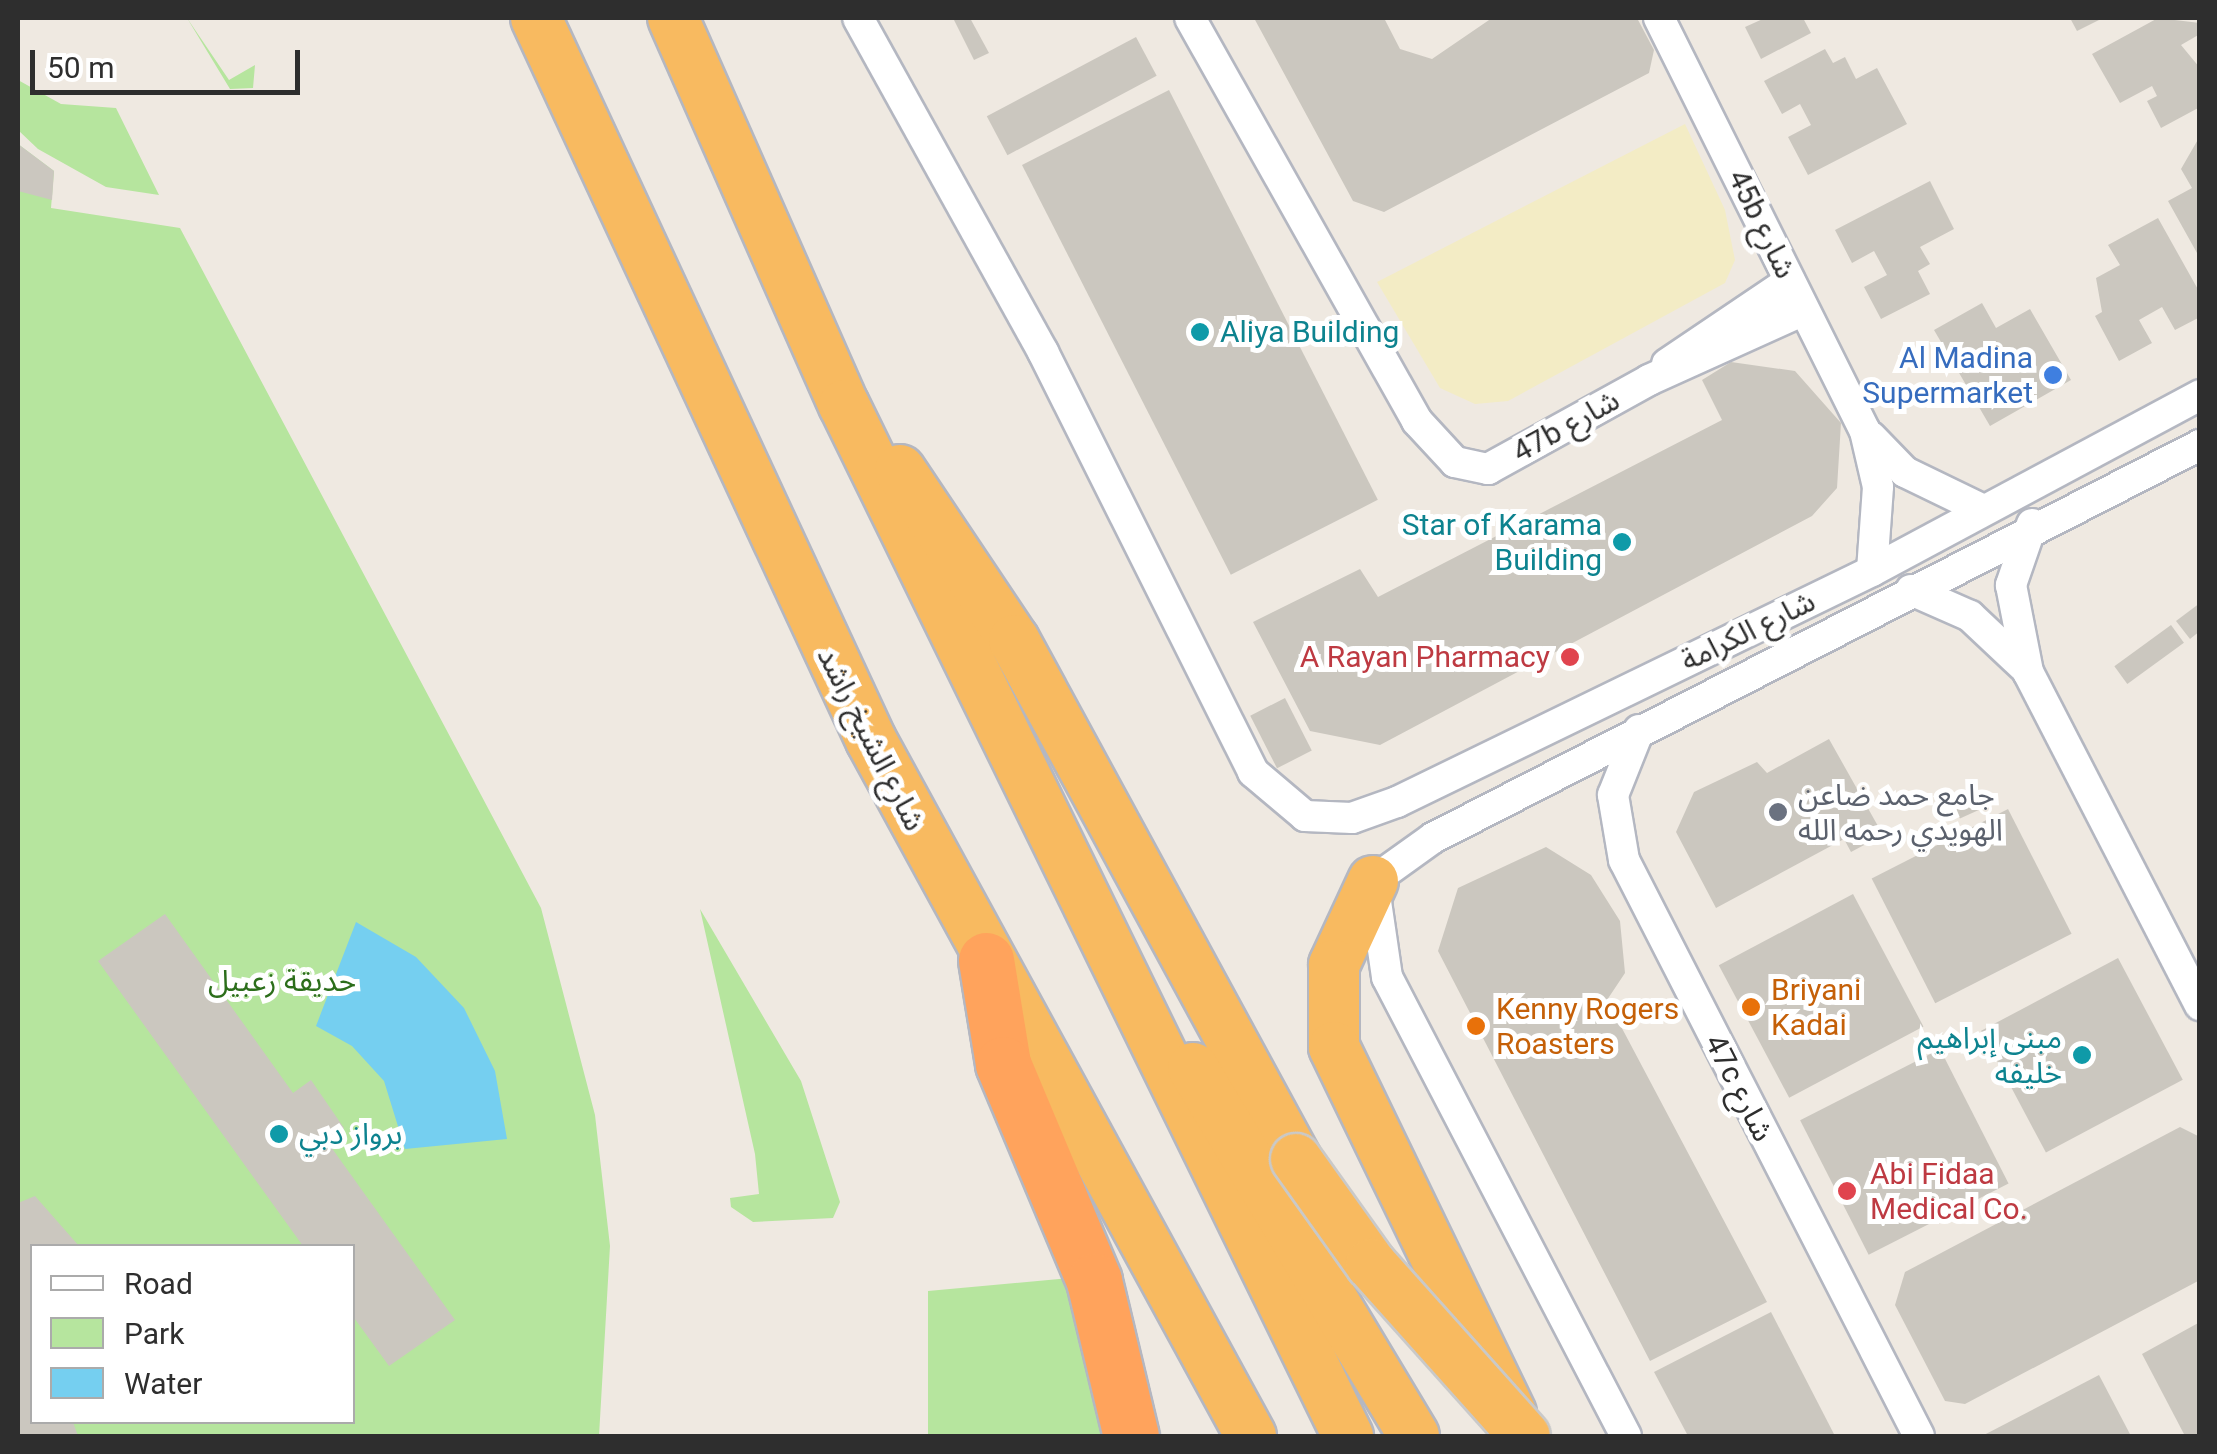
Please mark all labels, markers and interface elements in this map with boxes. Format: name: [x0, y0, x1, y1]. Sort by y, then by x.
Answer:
scale bar: [35, 30, 305, 92]
text: 50 m: [47, 50, 114, 85]
street label: 45b شارع: [1720, 164, 1804, 284]
place label: Aliya Building: [1220, 314, 1399, 350]
marker: Aliya Building: [1189, 321, 1211, 343]
place label: Al Madina Supermarket: [1862, 340, 2033, 410]
marker: Al Madina Supermarket: [2042, 364, 2064, 386]
street label: 47b شارع: [1506, 382, 1626, 470]
place label: Star of Karama Building: [1402, 507, 1602, 578]
marker: Star of Karama Building: [1611, 531, 1633, 553]
street label: شارع الكرامة: [1675, 583, 1821, 679]
place label: A Rayan Pharmacy: [1300, 639, 1550, 675]
street label: شارع الشيخ راشد: [809, 641, 933, 837]
marker: A Rayan Pharmacy: [1559, 646, 1581, 668]
place label: جامع حمد ضاعن الهويدي رحمه الله: [1798, 777, 2003, 848]
marker: جامع حمد ضاعن الهويدي رحمه الله: [1767, 801, 1789, 823]
park label: حديقة زعبيل: [208, 963, 356, 999]
place label: Briyani Kadai: [1771, 972, 1861, 1042]
place label: Kenny Rogers Roasters: [1496, 991, 1679, 1062]
marker: Briyani Kadai: [1740, 996, 1762, 1018]
marker: Kenny Rogers Roasters: [1465, 1015, 1487, 1037]
place label: مبنى إبراهيم خليفه: [1917, 1020, 2062, 1090]
street label: 47c شارع: [1697, 1028, 1781, 1148]
marker: مبنى إبراهيم خليفه: [2071, 1044, 2093, 1066]
place label: برواز دبي: [299, 1116, 402, 1152]
marker: برواز دبي: [268, 1123, 290, 1145]
place label: Abi Fidaa Medical Co.: [1870, 1156, 2028, 1226]
marker: Abi Fidaa Medical Co.: [1834, 1178, 1860, 1204]
legend: [30, 1244, 355, 1424]
text: Road: [124, 1266, 193, 1301]
text: Park: [124, 1316, 184, 1351]
text: Water: [124, 1366, 202, 1401]

